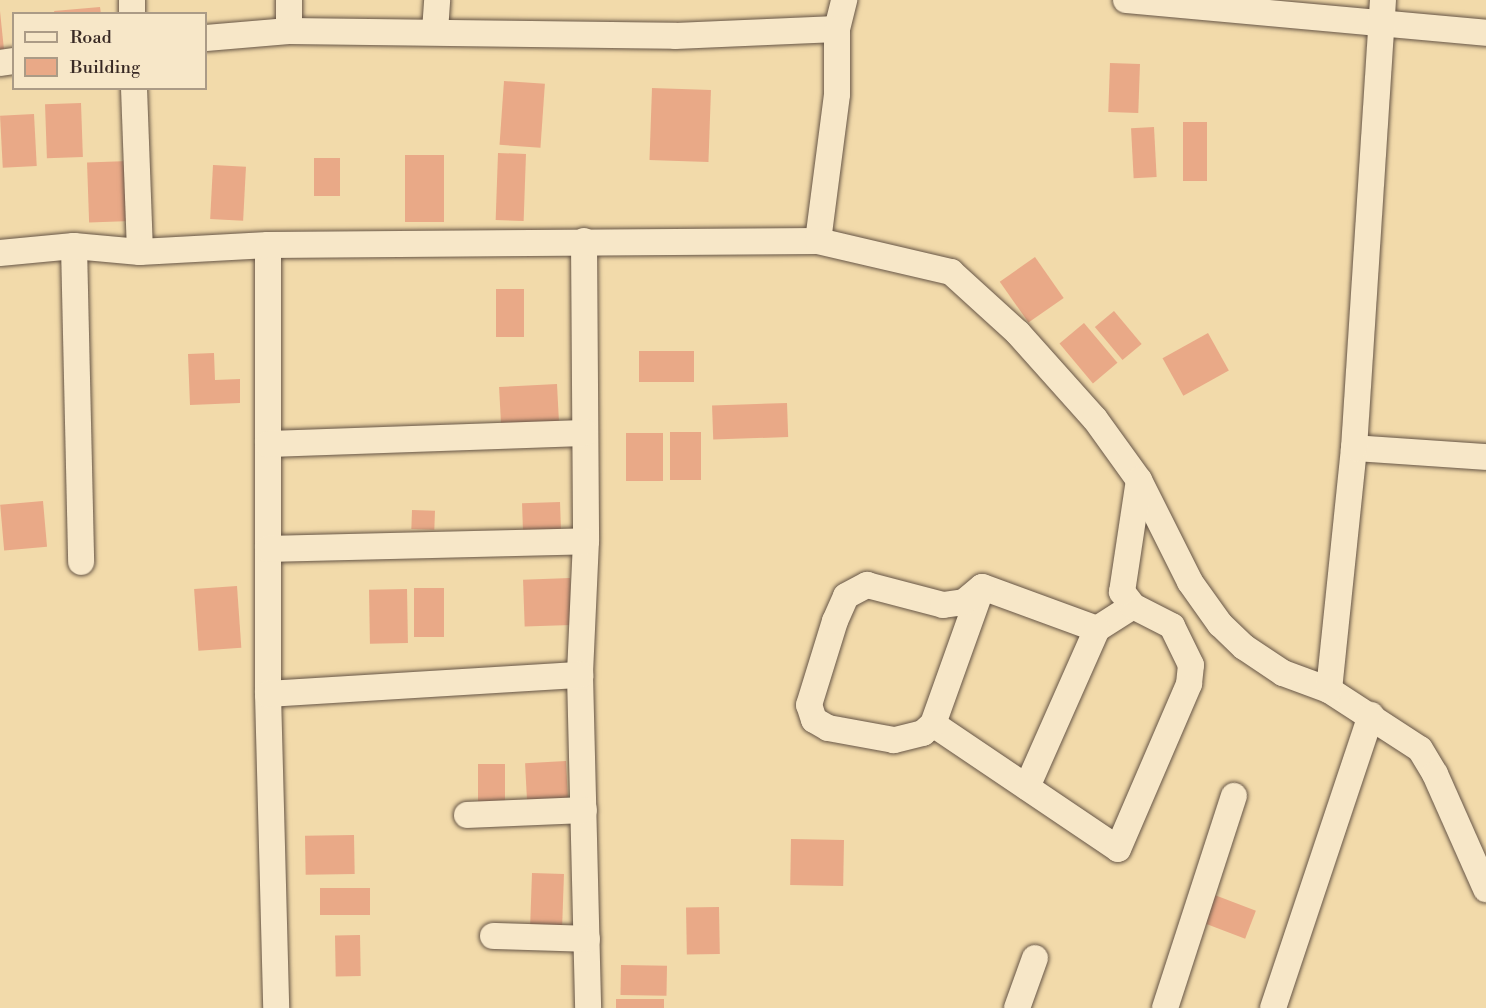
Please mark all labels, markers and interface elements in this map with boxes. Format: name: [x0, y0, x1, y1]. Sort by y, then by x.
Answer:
legend: [12, 12, 207, 90]
text: Road: [70, 26, 112, 49]
text: Building: [70, 56, 140, 79]

